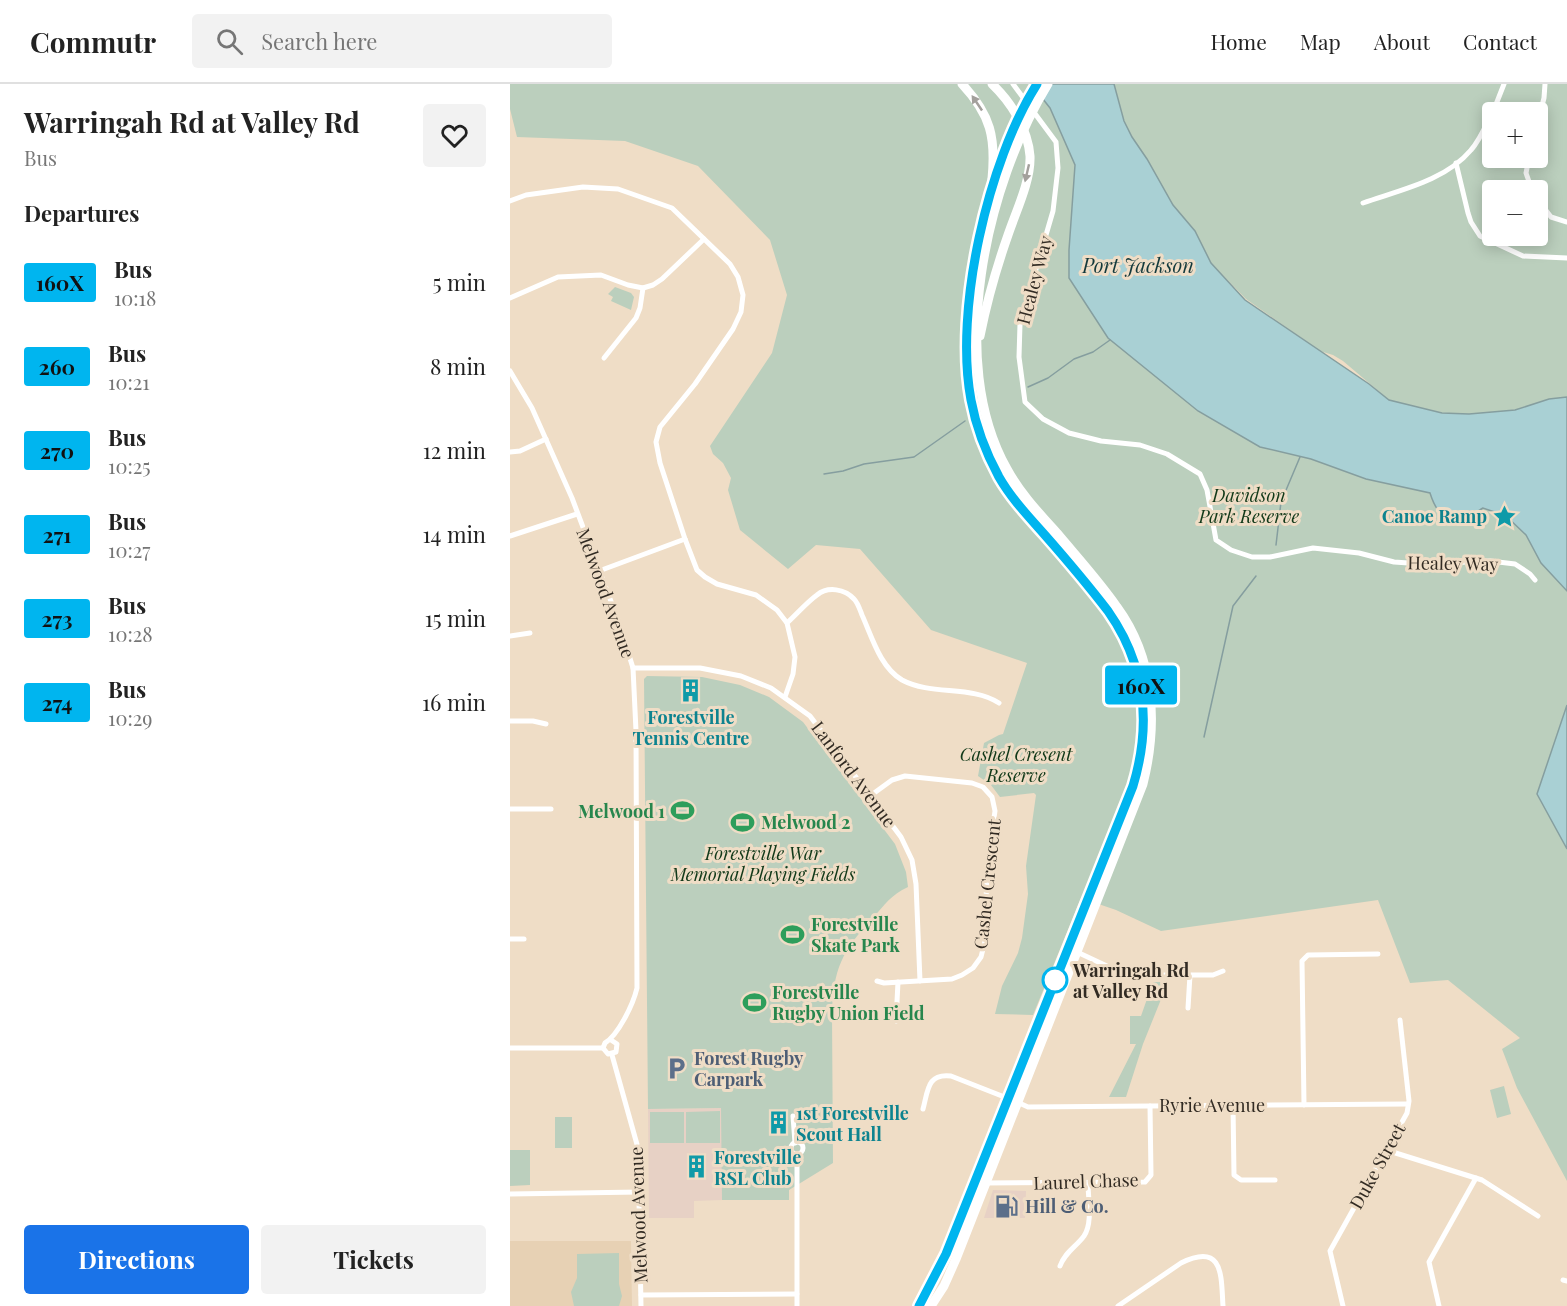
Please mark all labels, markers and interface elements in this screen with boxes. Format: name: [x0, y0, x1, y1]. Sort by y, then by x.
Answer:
search box: [192, 14, 612, 68]
text: Commutr: [30, 23, 156, 60]
icon: search: [213, 25, 246, 58]
text: Search here: [261, 26, 377, 56]
text: Home: [1211, 27, 1267, 55]
text: Map: [1300, 27, 1341, 55]
text: About: [1374, 27, 1430, 55]
text: Contact: [1463, 27, 1537, 55]
one-way arrow: [972, 95, 983, 111]
map controls: [1482, 102, 1548, 246]
button: +: [1482, 102, 1548, 168]
text: Warringah Rd at Valley Rd: [24, 103, 360, 140]
button: heart: [423, 104, 486, 167]
text: Bus: [24, 144, 57, 171]
one-way arrow: [1022, 164, 1032, 183]
button: −: [1482, 180, 1548, 246]
text: Departures: [24, 198, 139, 228]
street label: Healey Way: [1011, 233, 1057, 327]
water label: Port Jackson: [1081, 251, 1194, 278]
text: Bus: [114, 254, 152, 284]
text: 5 min: [433, 267, 486, 297]
text: 160X: [36, 268, 84, 296]
text: 10:18: [114, 284, 156, 311]
text: Bus: [108, 338, 146, 368]
text: 8 min: [430, 351, 486, 381]
text: 260: [39, 352, 75, 380]
text: 10:21: [108, 368, 150, 395]
text: Bus: [108, 422, 146, 452]
text: 12 min: [423, 435, 486, 465]
text: 270: [40, 436, 74, 464]
text: 10:25: [108, 452, 151, 479]
park label: Davidson Park Reserve: [1198, 483, 1300, 528]
place icon: Canoe Ramp: [1492, 503, 1518, 529]
place label: Canoe Ramp: [1382, 504, 1487, 528]
text: Bus: [108, 506, 146, 536]
text: 14 min: [422, 519, 486, 549]
text: 271: [43, 520, 71, 548]
street label: Melwood Avenue: [571, 525, 641, 661]
text: 10:27: [108, 536, 150, 563]
street label: Healey Way: [1407, 550, 1499, 576]
text: Bus: [108, 590, 146, 620]
text: 15 min: [425, 603, 486, 633]
text: 273: [42, 604, 72, 632]
text: 10:28: [108, 620, 153, 647]
line badge: 160X: [1099, 666, 1183, 704]
text: 160X: [1117, 671, 1165, 699]
text: Bus: [108, 674, 146, 704]
building icon: Forestville Tennis Centre: [678, 678, 704, 704]
text: 16 min: [422, 687, 486, 717]
text: 274: [42, 688, 72, 716]
text: 10:29: [108, 704, 152, 731]
place label: Forestville Tennis Centre: [633, 705, 749, 750]
street label: Lanford Avenue: [806, 716, 902, 832]
park label: Cashel Cresent Reserve: [960, 742, 1073, 787]
sports icon: Melwood 1: [670, 798, 696, 824]
place label: Melwood 1: [578, 799, 665, 823]
sports icon: Melwood 2: [730, 809, 756, 835]
place label: Melwood 2: [761, 810, 850, 834]
street label: Cashel Crescent: [968, 817, 1006, 950]
park label: Forestville War Memorial Playing Fields: [670, 841, 855, 886]
place label: Forestville Skate Park: [811, 912, 900, 957]
sports icon: Forestville Skate Park: [780, 921, 806, 947]
place label: Warringah Rd at Valley Rd: [1072, 958, 1190, 1003]
marker: Warringah Rd at Valley Rd: [1042, 967, 1068, 993]
place label: Forestville Rugby Union Field: [772, 980, 925, 1025]
sports icon: Forestville Rugby Union Field: [741, 989, 767, 1015]
place label: Forest Rugby Carpark: [694, 1046, 804, 1091]
parking icon: Forest Rugby Carpark: [663, 1055, 689, 1081]
street label: Ryrie Avenue: [1159, 1093, 1265, 1117]
place label: 1st Forestville Scout Hall: [796, 1101, 909, 1146]
building icon: 1st Forestville Scout Hall: [765, 1110, 791, 1136]
street label: Duke Street: [1344, 1118, 1411, 1213]
place label: Forestville RSL Club: [714, 1145, 801, 1190]
street label: Melwood Avenue: [624, 1146, 652, 1284]
building icon: Forestville RSL Club: [683, 1154, 709, 1180]
street label: Laurel Chase: [1033, 1167, 1139, 1195]
fuel station icon: Hill & Co.: [994, 1193, 1020, 1219]
place label: Hill & Co.: [1025, 1194, 1109, 1218]
button: Directions: [24, 1225, 249, 1294]
button: Tickets: [261, 1225, 486, 1294]

